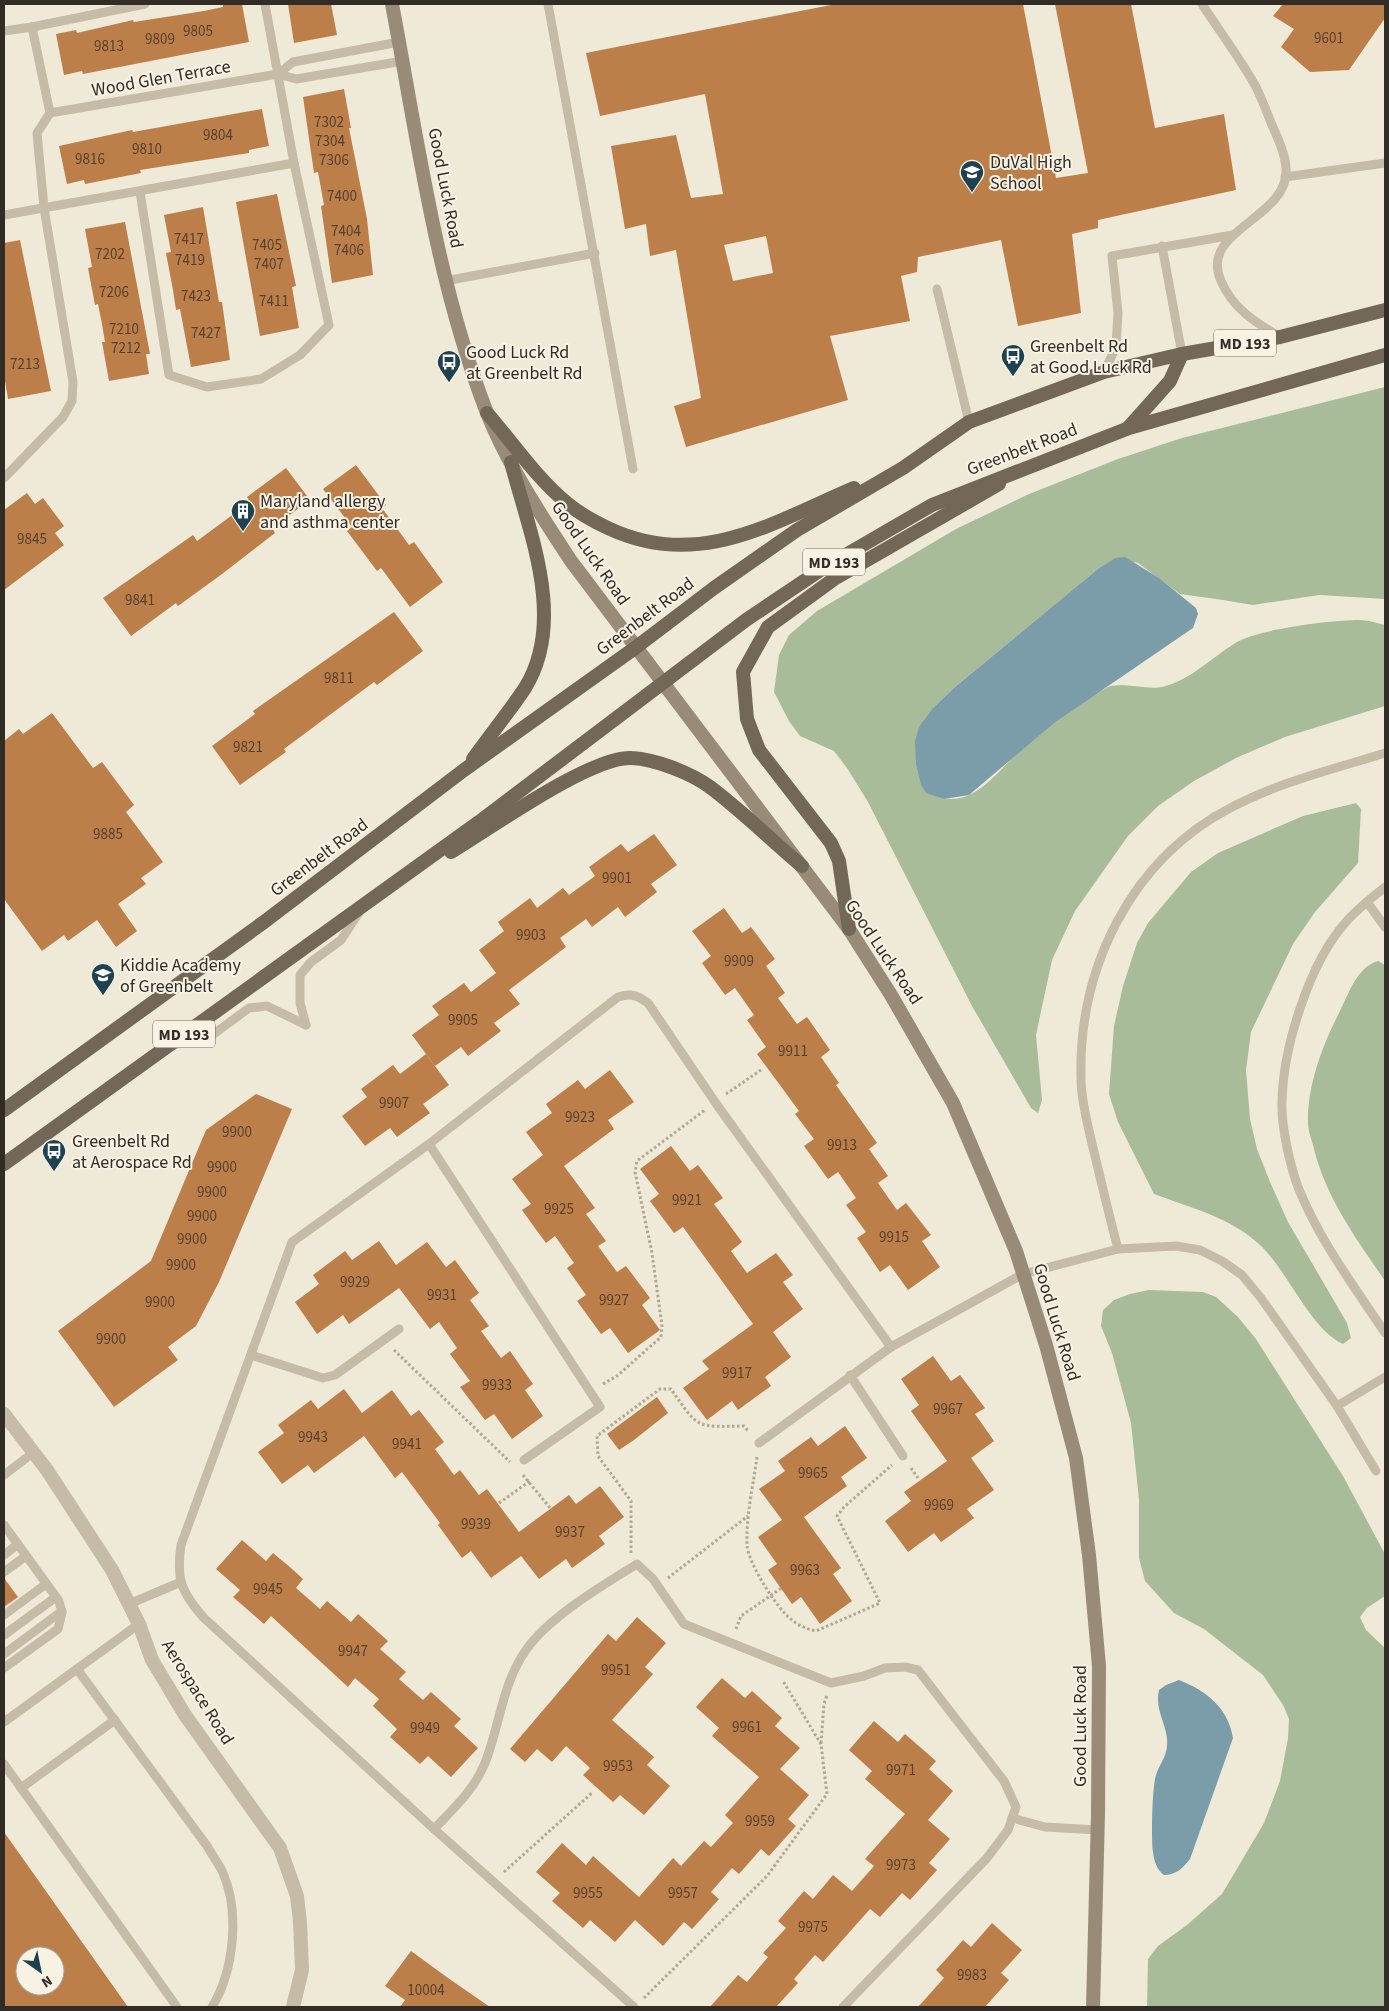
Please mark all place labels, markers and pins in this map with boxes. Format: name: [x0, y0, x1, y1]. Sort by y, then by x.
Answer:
place label: DuVal High School: [990, 150, 1072, 196]
school or university icon: DuVal High School: [959, 159, 985, 193]
place label: Greenbelt Rd at Good Luck Rd: [1030, 334, 1152, 380]
place label: Good Luck Rd at Greenbelt Rd: [466, 340, 583, 386]
bus stop icon: Greenbelt Rd at Good Luck Rd: [1000, 343, 1026, 377]
bus stop icon: Good Luck Rd at Greenbelt Rd: [436, 349, 462, 383]
place label: Maryland allergy and asthma center: [260, 489, 401, 535]
building icon: Maryland allergy and asthma center: [230, 498, 256, 532]
place label: Kiddie Academy of Greenbelt: [120, 953, 241, 999]
school or university icon: Kiddie Academy of Greenbelt: [90, 962, 116, 996]
place label: Greenbelt Rd at Aerospace Rd: [72, 1129, 192, 1175]
bus stop icon: Greenbelt Rd at Aerospace Rd: [41, 1138, 67, 1172]

